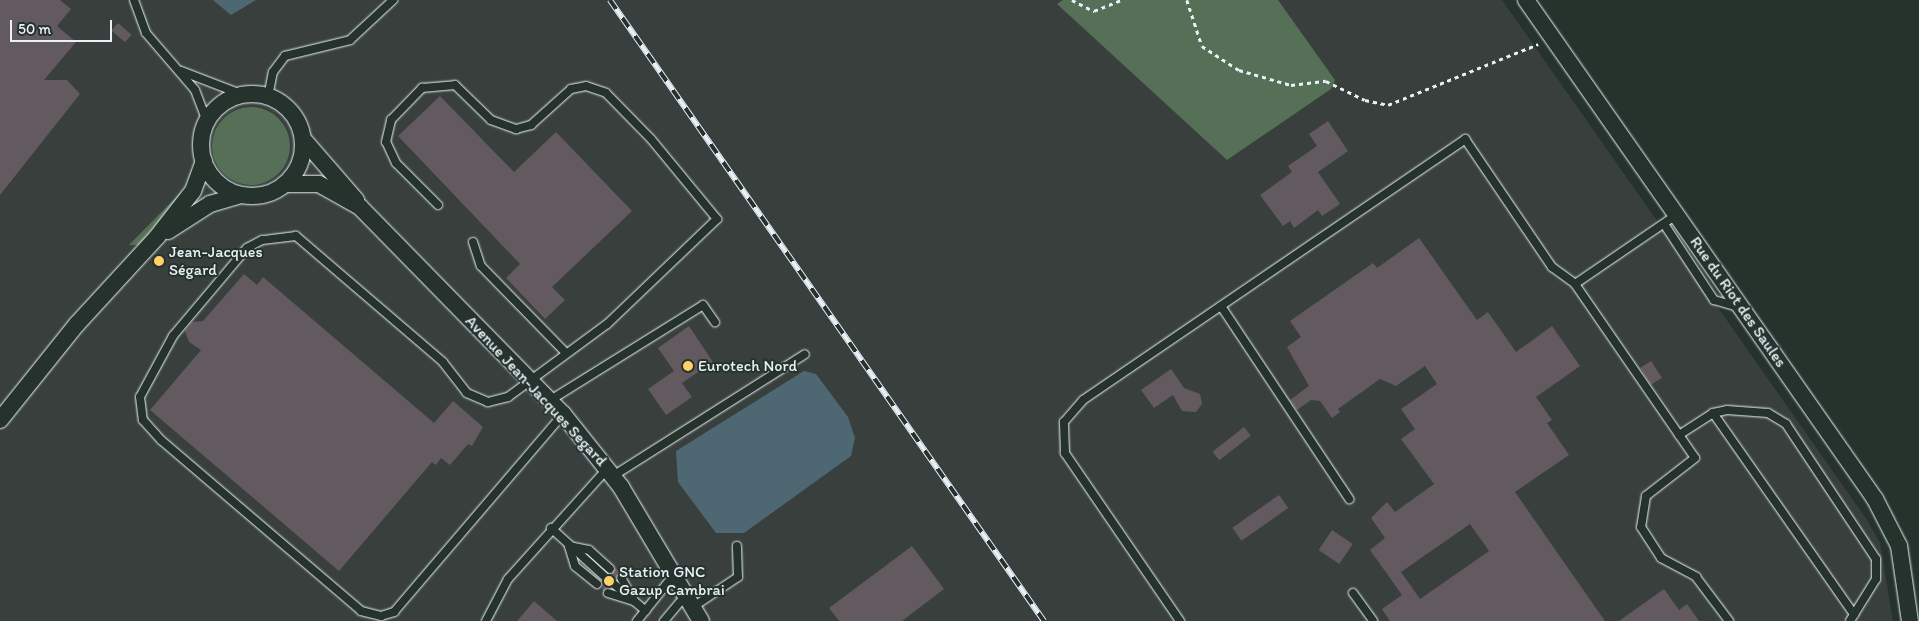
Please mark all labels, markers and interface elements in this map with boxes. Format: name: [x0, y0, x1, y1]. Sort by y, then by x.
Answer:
scale bar: [12, 10, 115, 42]
text: 50 m: [18, 20, 51, 38]
street label: Rue du Riot des Saules: [1686, 233, 1790, 371]
place label: Jean-Jacques Ségard: [169, 242, 263, 280]
marker: Jean-Jacques Ségard: [153, 255, 165, 267]
street label: Avenue Jean-Jacques Segard: [461, 312, 611, 470]
place label: Eurotech Nord: [698, 356, 797, 376]
marker: Eurotech Nord: [682, 360, 694, 372]
place label: Station GNC Gazup Cambrai: [619, 562, 725, 600]
marker: Station GNC Gazup Cambrai: [603, 575, 615, 587]

